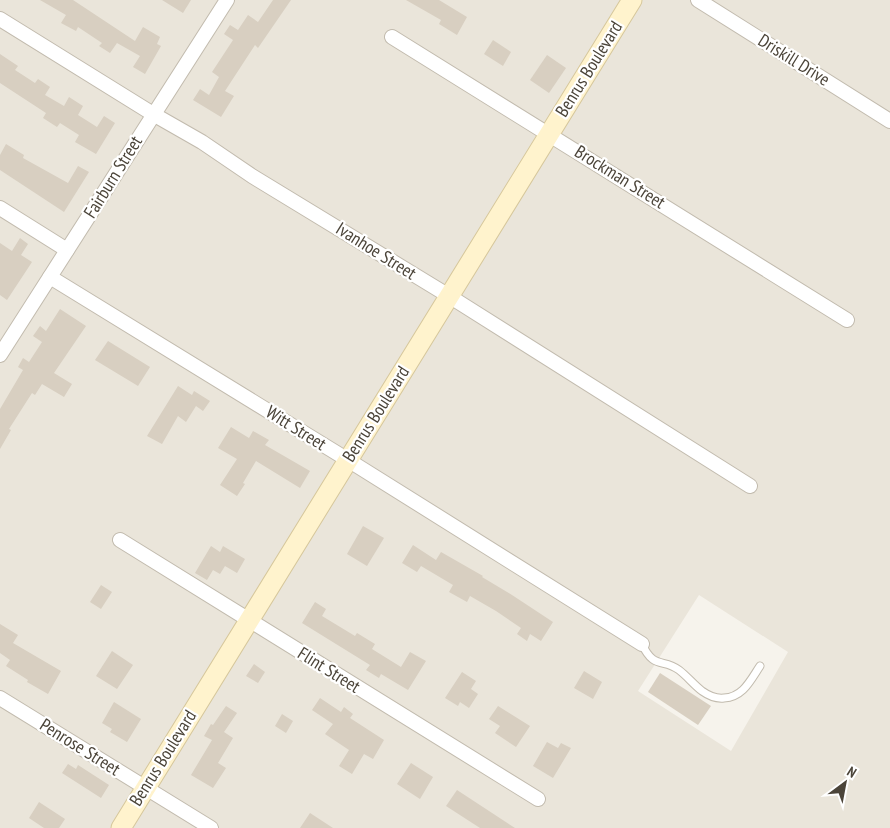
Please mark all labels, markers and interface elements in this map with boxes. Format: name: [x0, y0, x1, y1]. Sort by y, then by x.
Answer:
street label: Benrus Boulevard: [550, 17, 627, 121]
street label: Driskill Drive: [754, 29, 834, 91]
street label: Fairburn Street: [78, 131, 147, 222]
street label: Brockman Street: [571, 140, 670, 214]
street label: Ivanhoe Street: [332, 217, 421, 284]
street label: Benrus Boulevard: [337, 362, 414, 466]
street label: Witt Street: [262, 400, 331, 455]
street label: Flint Street: [294, 641, 365, 698]
street label: Benrus Boulevard: [124, 706, 201, 810]
street label: Penrose Street: [36, 713, 125, 780]
north arrow: [820, 758, 870, 808]
text: N: [844, 762, 860, 782]

